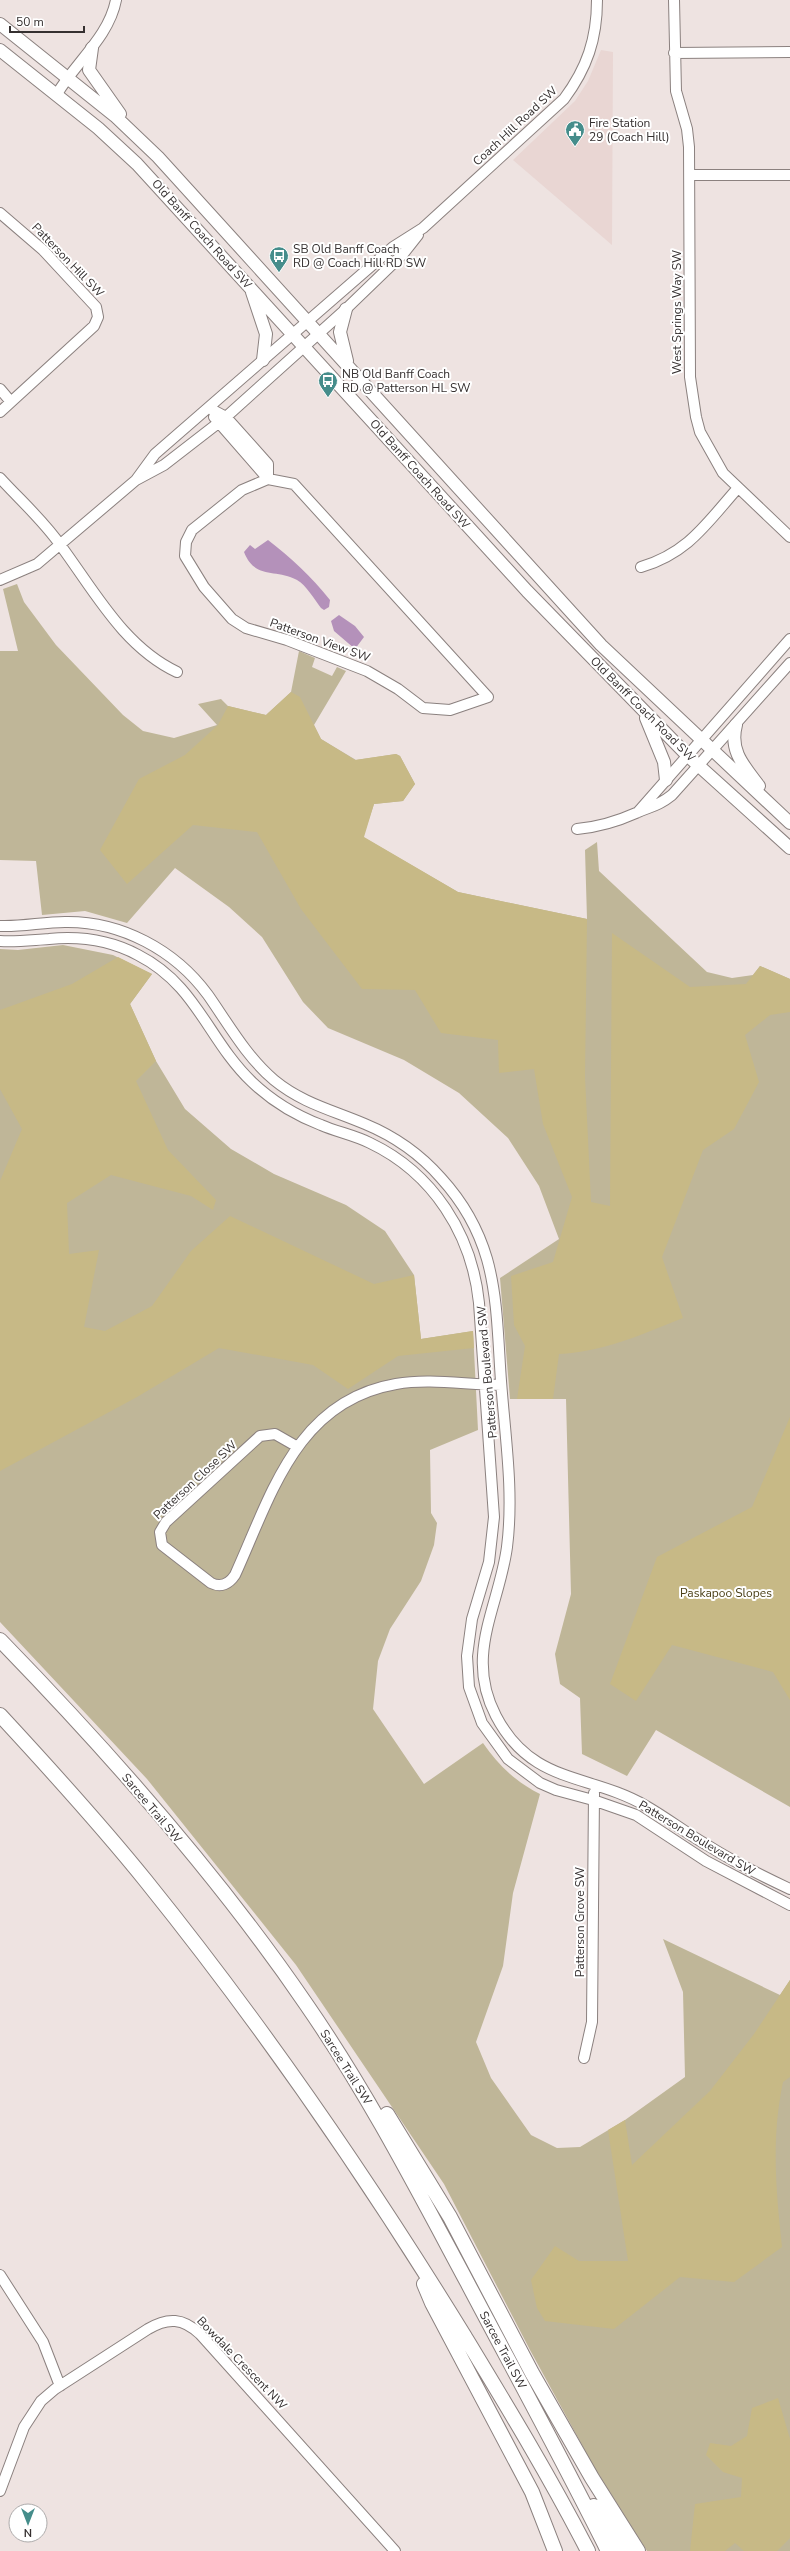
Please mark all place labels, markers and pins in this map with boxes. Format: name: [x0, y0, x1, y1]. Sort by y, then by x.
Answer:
place label: Fire Station 29 (Coach Hill): [589, 115, 670, 145]
public building icon: Fire Station 29 (Coach Hill): [564, 119, 586, 147]
place label: SB Old Banff Coach RD @ Coach Hill RD SW: [293, 241, 426, 271]
bus stop icon: SB Old Banff Coach RD @ Coach Hill RD SW: [268, 245, 290, 273]
place label: NB Old Banff Coach RD @ Patterson HL SW: [342, 366, 470, 396]
bus stop icon: NB Old Banff Coach RD @ Patterson HL SW: [317, 370, 339, 398]

